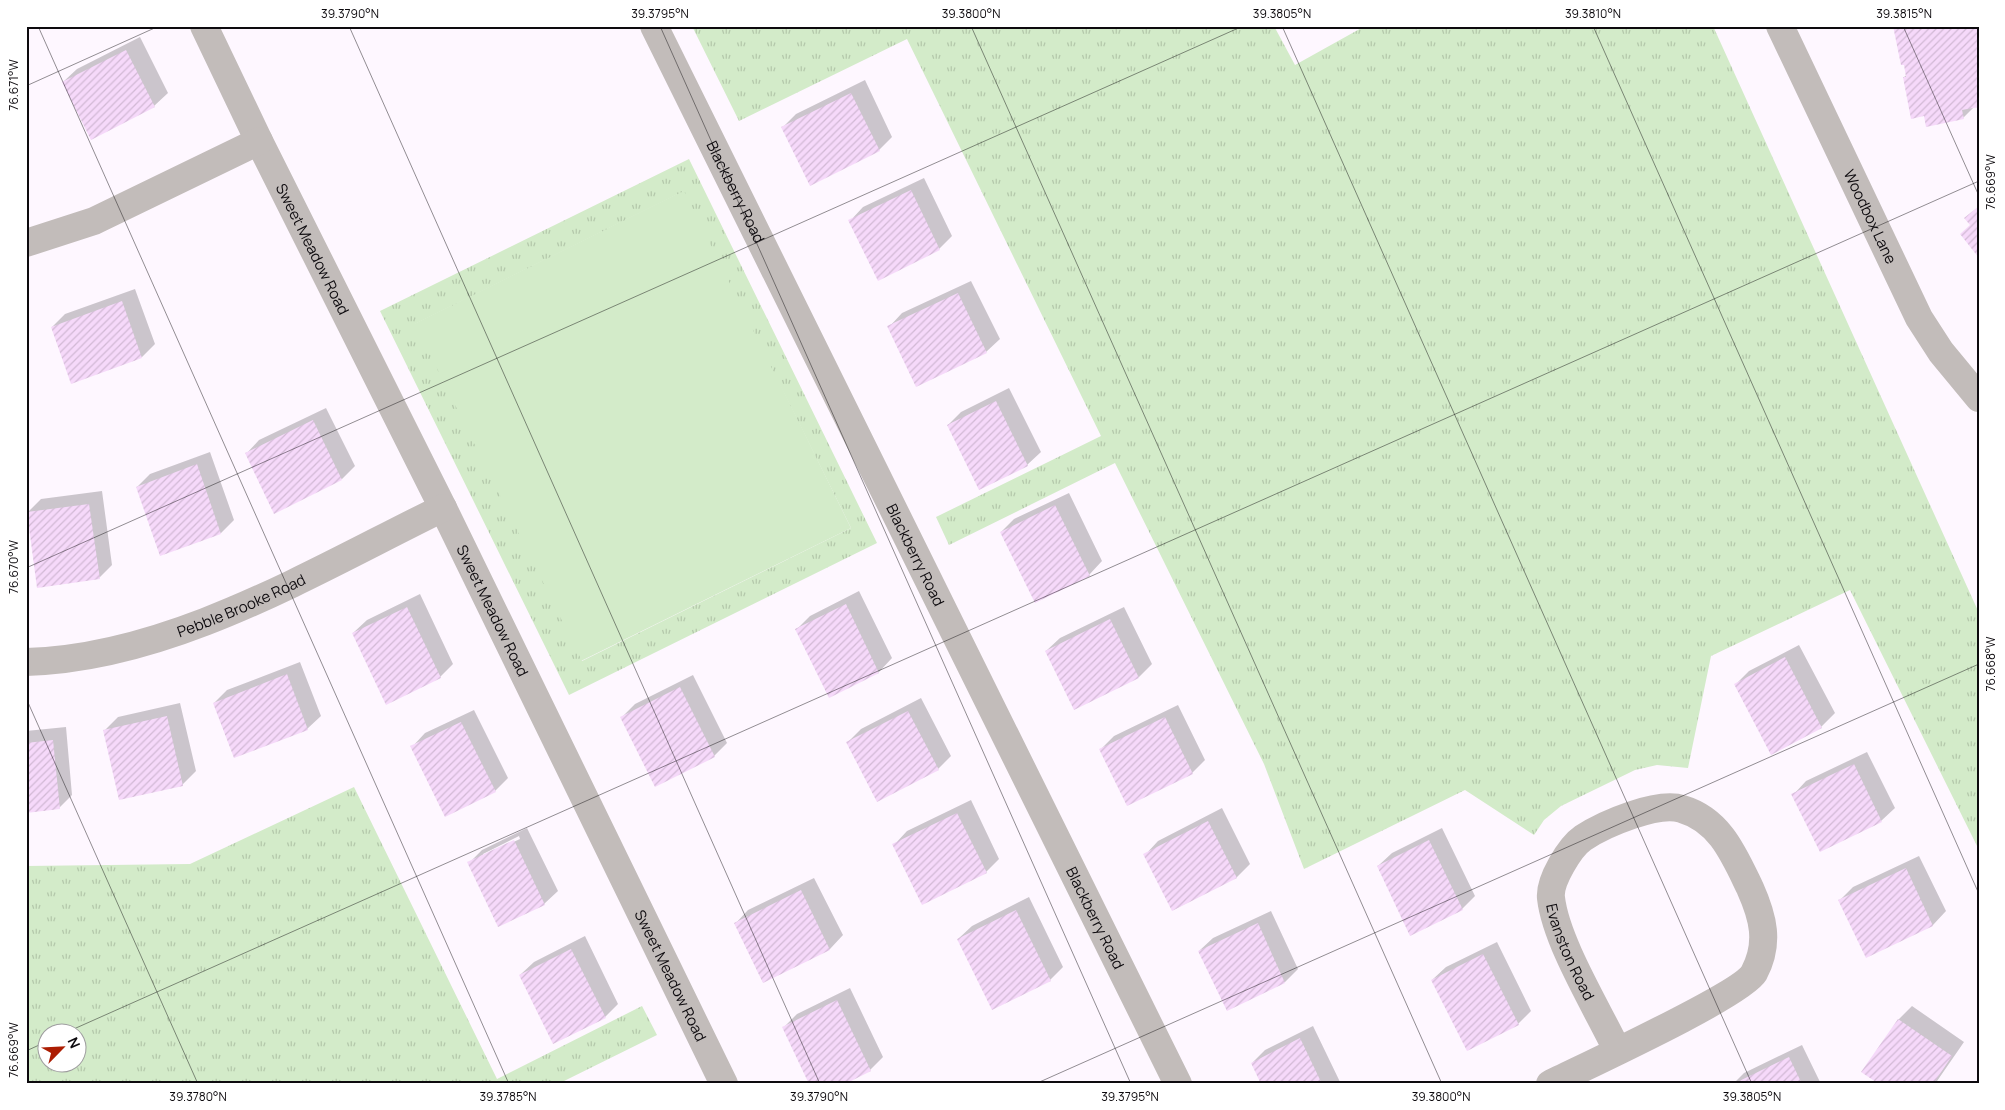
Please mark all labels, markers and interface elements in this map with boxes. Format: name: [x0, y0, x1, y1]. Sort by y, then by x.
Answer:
text: 39.3790°N: [321, 5, 379, 22]
text: 39.3795°N: [631, 5, 689, 22]
text: 39.3800°N: [942, 5, 1000, 22]
text: 39.3805°N: [1253, 5, 1311, 22]
text: 39.3810°N: [1565, 5, 1621, 22]
text: 39.3815°N: [1876, 5, 1932, 22]
text: 76.671°W: [5, 59, 22, 111]
street label: Blackberry Road: [702, 137, 770, 247]
text: 76.669°W: [1982, 154, 1999, 210]
street label: Woodbox Lane: [1839, 166, 1902, 267]
street label: Sweet Meadow Road: [271, 180, 355, 318]
street label: Blackberry Road: [882, 500, 950, 609]
text: 76.670°W: [5, 539, 22, 594]
street label: Sweet Meadow Road: [452, 541, 534, 680]
street label: Pebble Brooke Road: [174, 568, 309, 642]
text: 76.668°W: [1982, 636, 1999, 692]
street label: Blackberry Road: [1061, 863, 1130, 972]
street label: Evanston Road: [1541, 902, 1600, 1004]
street label: Sweet Meadow Road: [630, 906, 712, 1045]
text: 76.669°W: [5, 1022, 22, 1078]
north arrow: [38, 1022, 88, 1072]
text: N: [64, 1034, 85, 1051]
text: 39.3780°N: [169, 1088, 227, 1105]
text: 39.3785°N: [479, 1088, 537, 1105]
text: 39.3790°N: [790, 1088, 848, 1105]
text: 39.3795°N: [1101, 1088, 1159, 1105]
text: 39.3800°N: [1412, 1088, 1470, 1105]
text: 39.3805°N: [1723, 1088, 1781, 1105]

